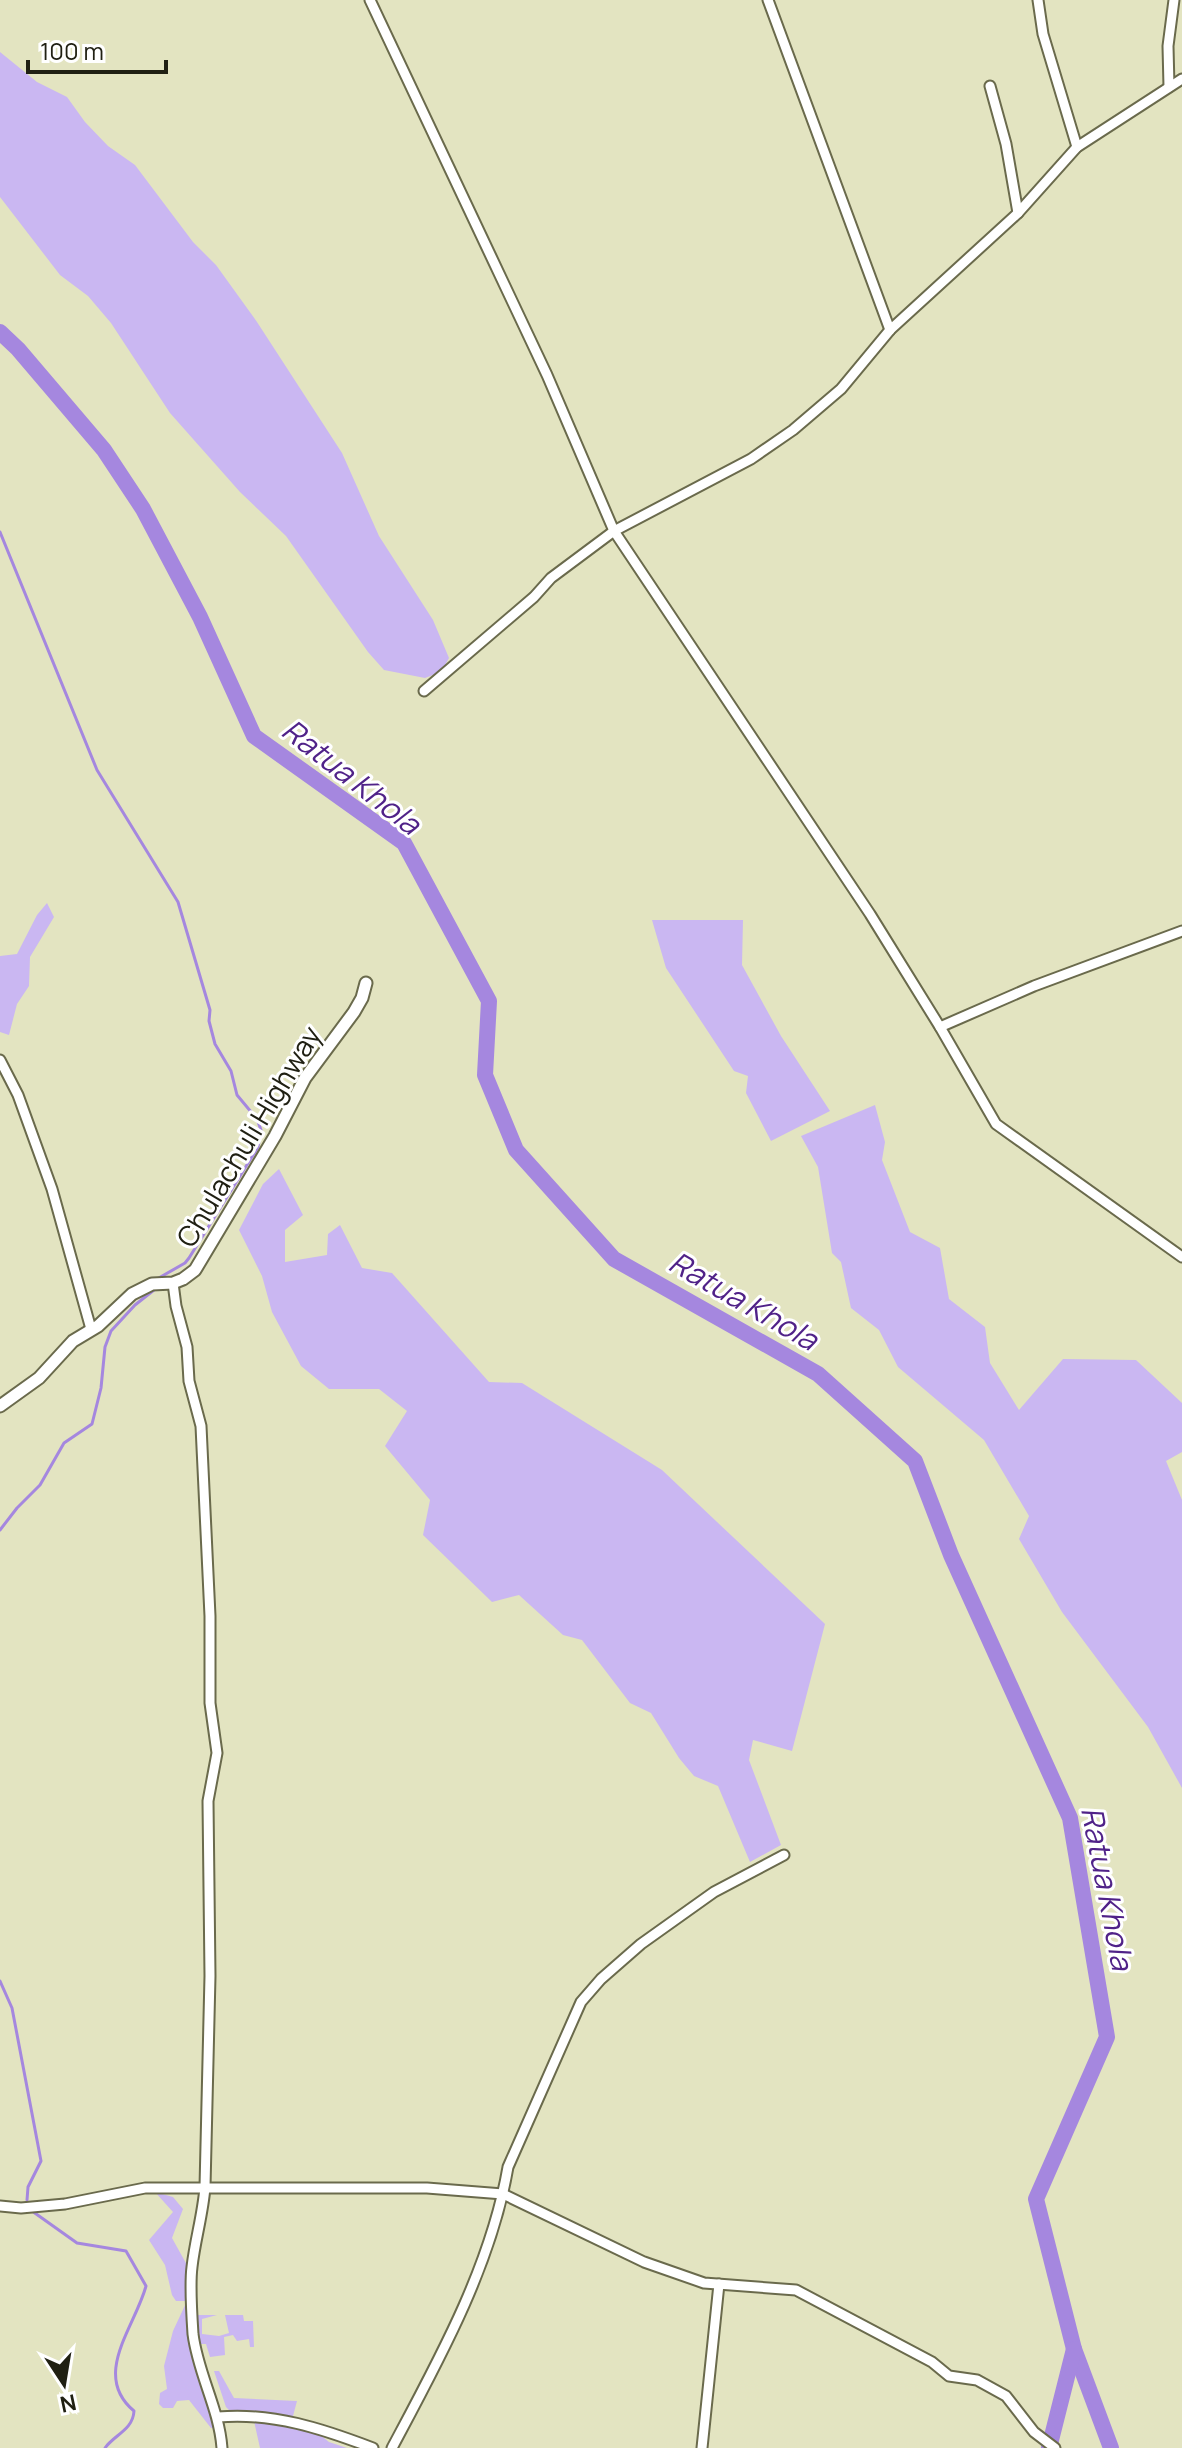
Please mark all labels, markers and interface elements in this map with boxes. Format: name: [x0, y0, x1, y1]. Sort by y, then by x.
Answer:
scale bar: [28, 24, 166, 74]
text: 100 m: [40, 34, 104, 67]
water label: Ratua Khola: [274, 709, 431, 844]
street label: Chulachuli Highway: [167, 1018, 329, 1254]
water label: Ratua Khola: [662, 1241, 827, 1360]
water label: Ratua Khola: [1072, 1803, 1144, 1974]
north arrow: [24, 2344, 104, 2424]
text: N: [57, 2387, 79, 2420]

